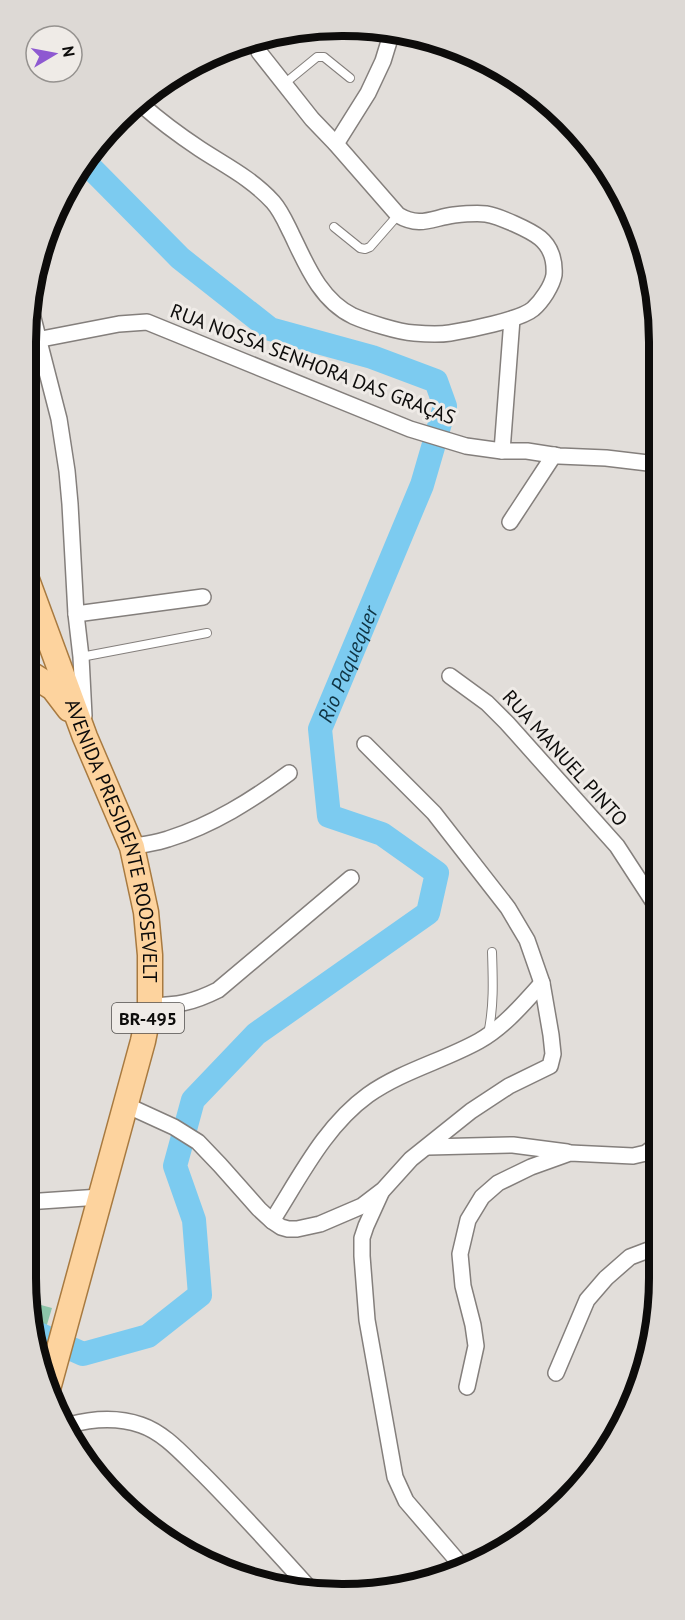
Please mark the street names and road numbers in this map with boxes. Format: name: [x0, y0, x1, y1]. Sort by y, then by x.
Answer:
street label: RUA NOSSA SENHORA DAS GRAÇAS: [167, 297, 459, 431]
street label: RUA MANUEL PINTO: [497, 684, 633, 832]
street label: AVENIDA PRESIDENTE ROOSEVELT: [59, 695, 163, 983]
road number: BR-495: [112, 1003, 184, 1033]

